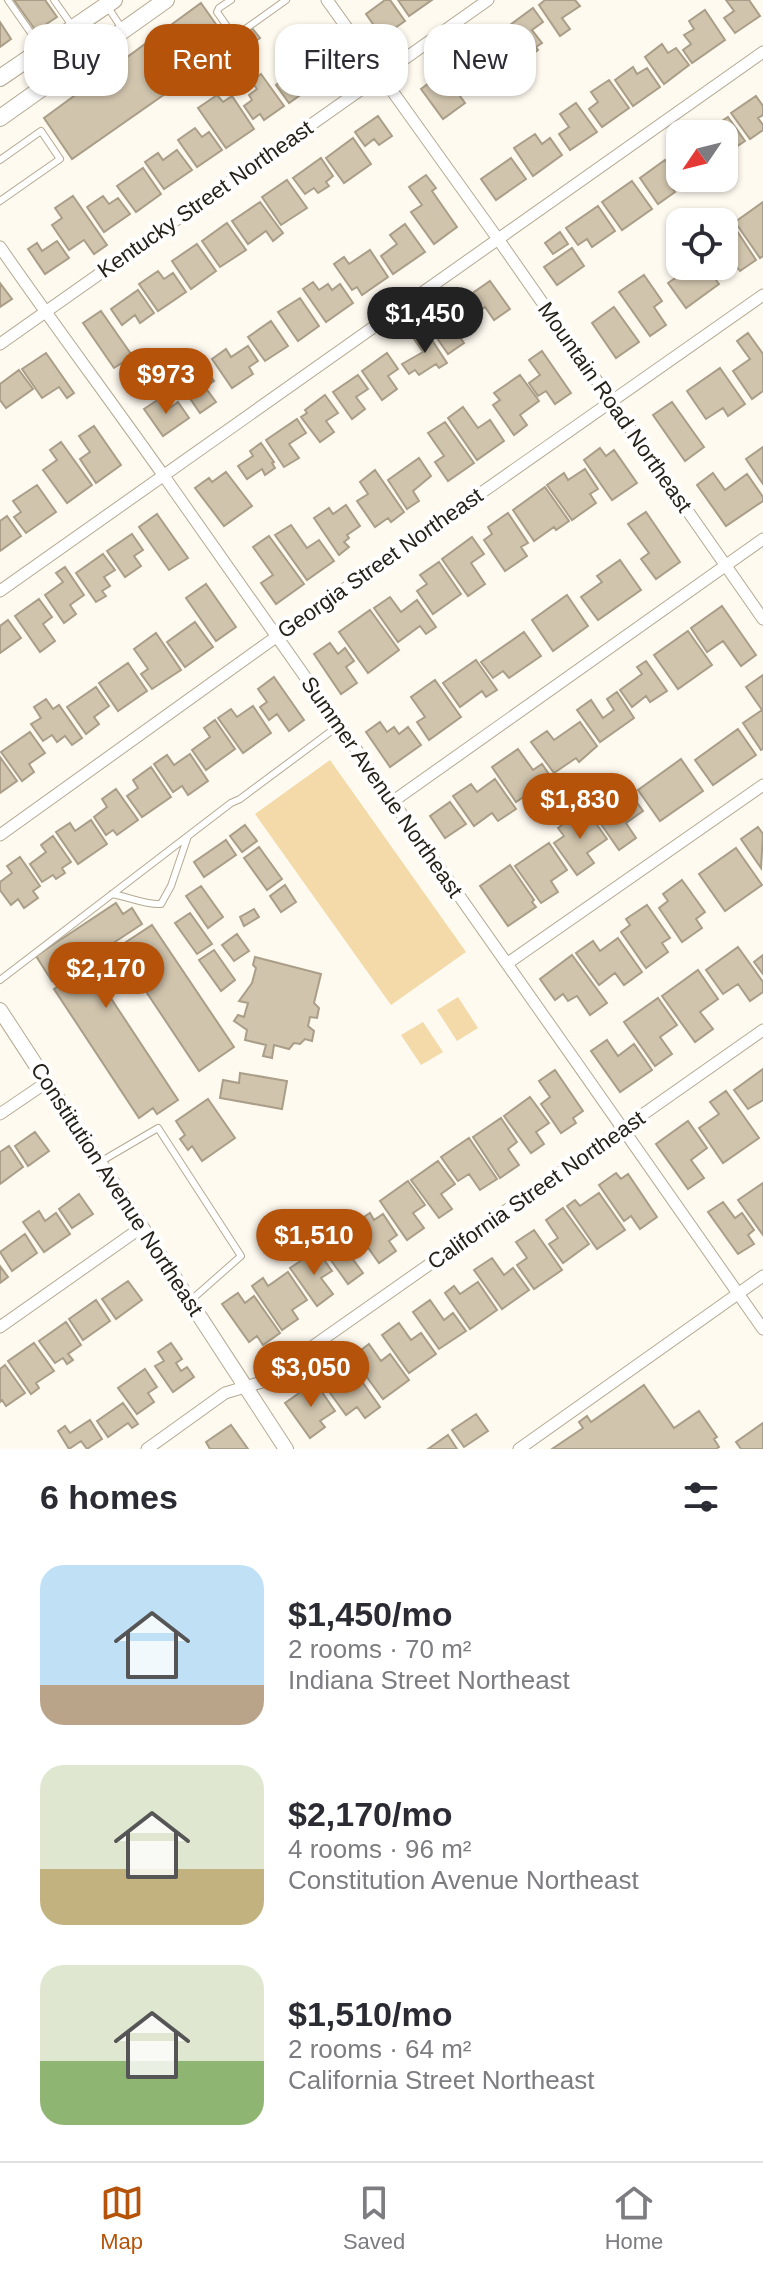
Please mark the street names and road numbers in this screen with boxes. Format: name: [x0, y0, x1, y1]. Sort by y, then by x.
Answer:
street label: Kentucky Street Northeast: [93, 115, 317, 283]
street label: Mountain Road Northeast: [533, 297, 697, 517]
street label: Georgia Street Northeast: [273, 483, 487, 643]
street label: Summer Avenue Northeast: [296, 672, 468, 902]
street label: Constitution Avenue Northeast: [26, 1058, 208, 1320]
street label: California Street Northeast: [423, 1105, 649, 1275]

